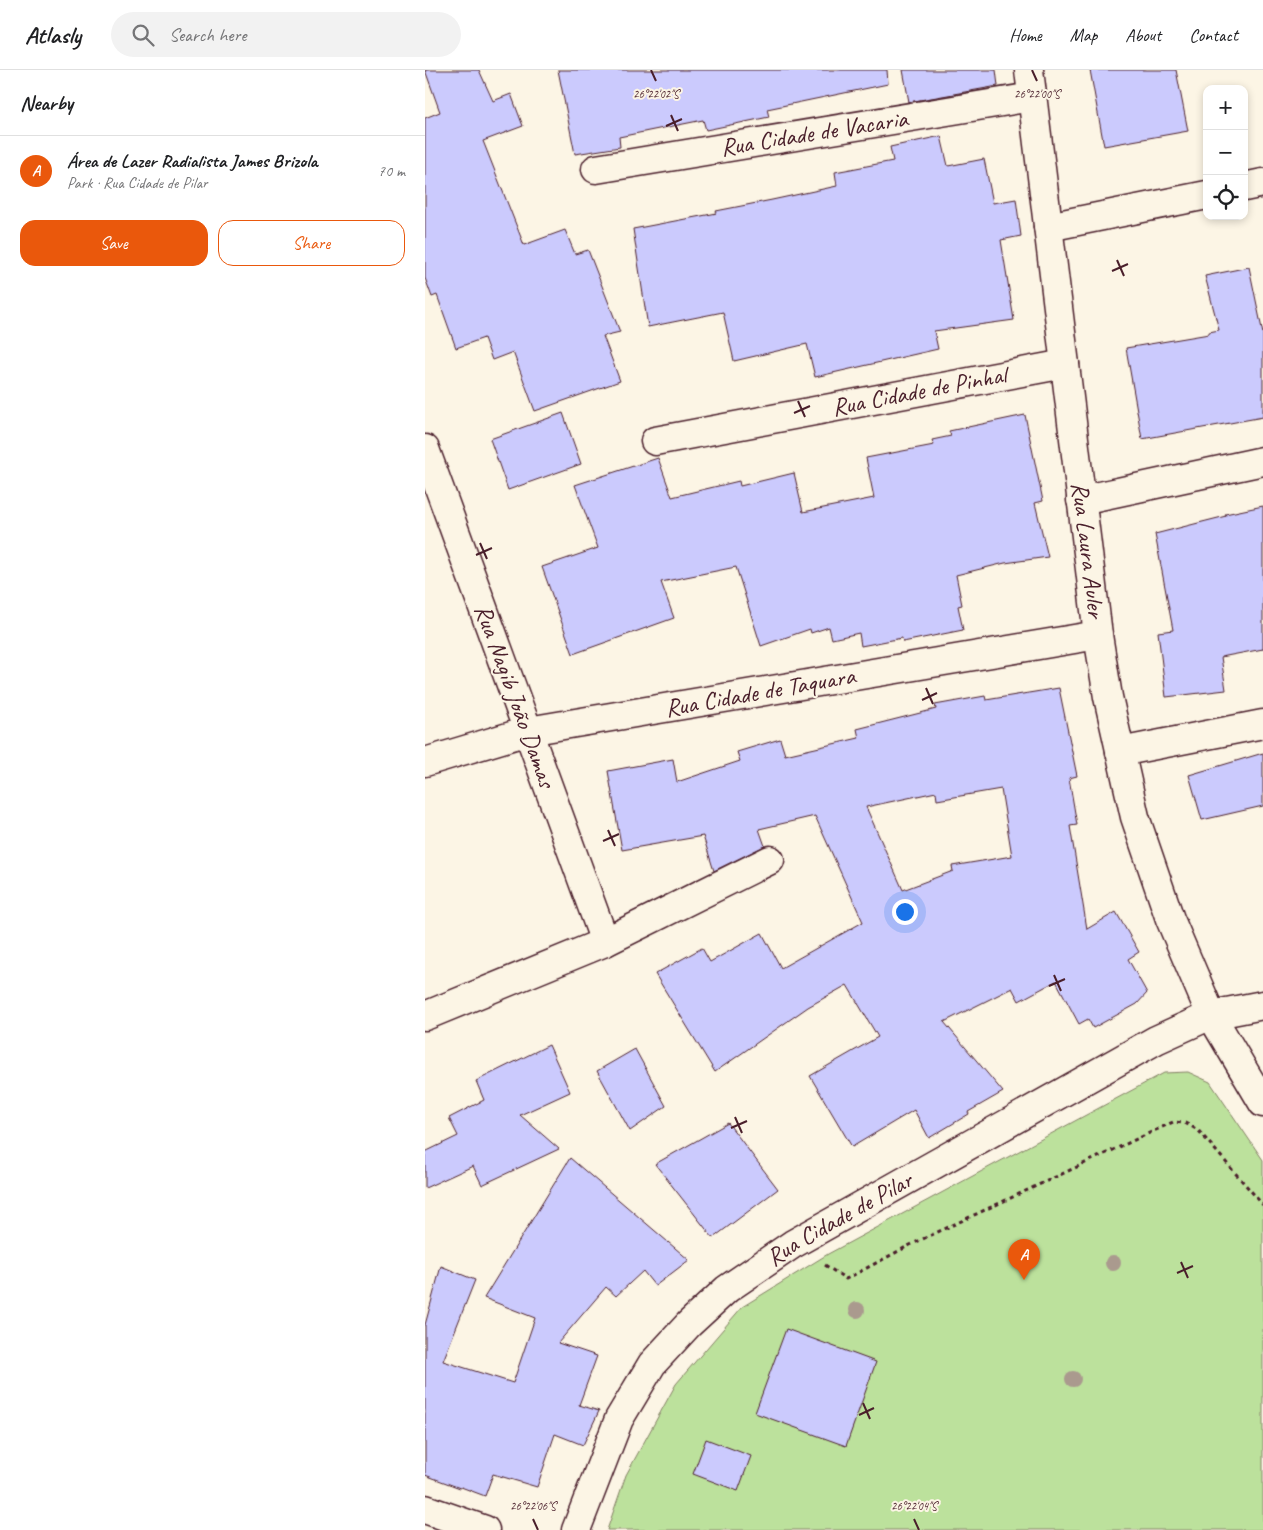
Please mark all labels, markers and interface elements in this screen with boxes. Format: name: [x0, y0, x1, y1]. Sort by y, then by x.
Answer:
search box: [111, 12, 461, 57]
text: Atlasly: [25, 20, 81, 50]
icon: search: [129, 21, 157, 49]
text: Search here: [169, 23, 246, 47]
text: Home: [1009, 24, 1042, 46]
text: Map: [1070, 24, 1097, 46]
text: About: [1125, 24, 1161, 46]
text: Contact: [1189, 24, 1238, 46]
map controls: [1203, 85, 1248, 220]
button: +: [1203, 85, 1248, 130]
text: 26°22'02"S: [633, 86, 681, 102]
text: 26°22'00"S: [1014, 86, 1062, 102]
text: Nearby: [20, 90, 73, 116]
street label: Rua Cidade de Vacaria: [718, 102, 912, 164]
button: −: [1203, 130, 1248, 175]
text: Área de Lazer Radialista James Brizola: [67, 149, 318, 173]
text: A: [32, 161, 40, 181]
text: 70 m: [378, 161, 405, 181]
text: Park · Rua Cidade de Pilar: [67, 173, 208, 193]
button: locate: [1203, 175, 1248, 220]
button: Save: [20, 220, 208, 266]
button: Share: [218, 220, 405, 266]
street label: Rua Cidade de Pinhal: [829, 358, 1014, 424]
street label: Rua Laura Auler: [1064, 480, 1112, 622]
street label: Rua Nagib João Damas: [467, 600, 564, 794]
street label: Rua Cidade de Taquara: [662, 659, 860, 724]
your location: [892, 899, 918, 925]
street label: Rua Cidade de Pilar: [760, 1163, 920, 1274]
pin: A: [1008, 1239, 1040, 1280]
text: 26°22'06"S: [510, 1498, 558, 1514]
text: 26°22'04"S: [891, 1498, 939, 1514]

